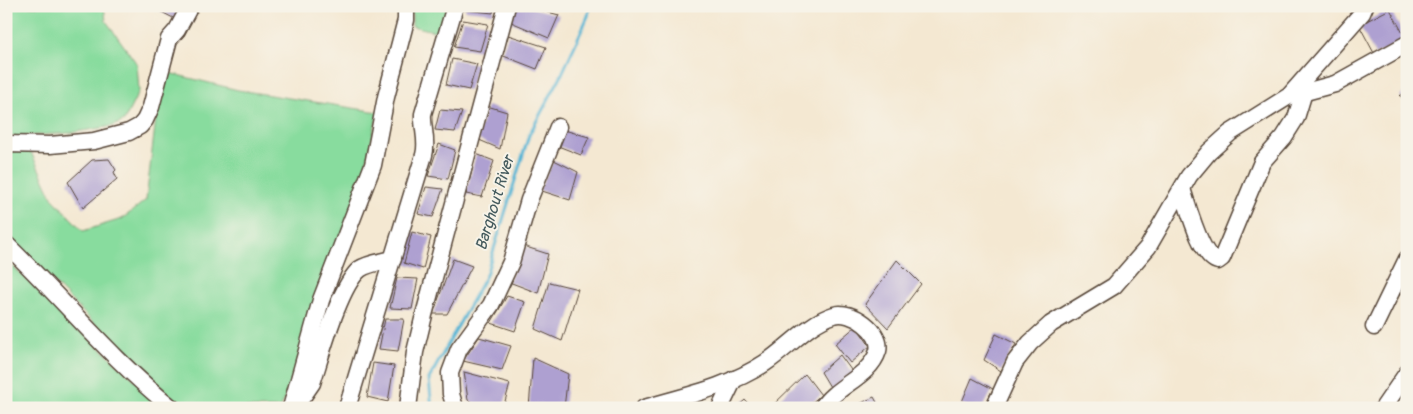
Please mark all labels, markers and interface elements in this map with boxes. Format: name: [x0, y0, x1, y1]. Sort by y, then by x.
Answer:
water label: Barghout River: [471, 151, 520, 253]

